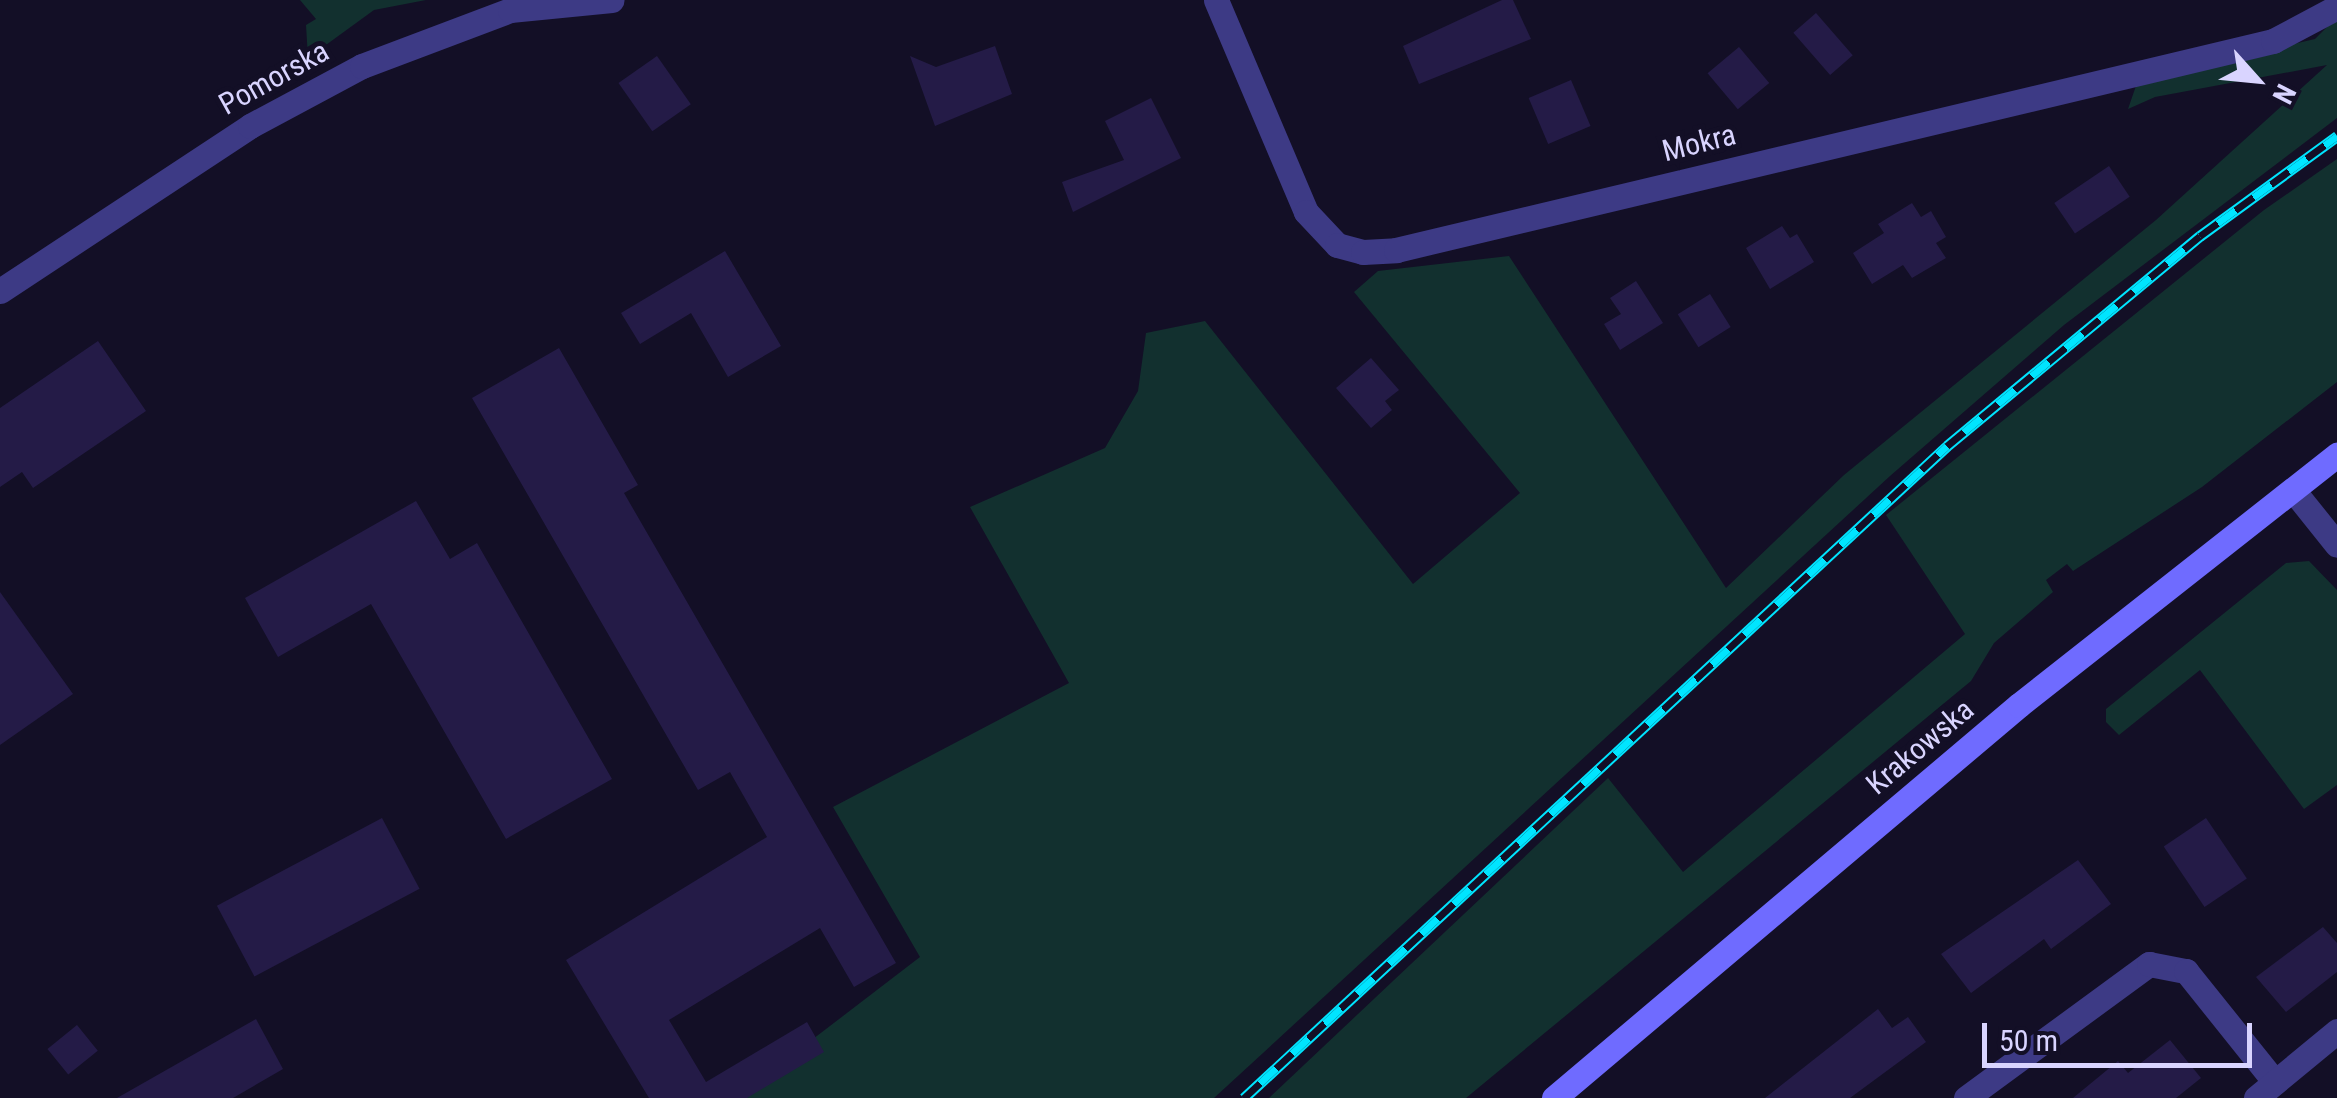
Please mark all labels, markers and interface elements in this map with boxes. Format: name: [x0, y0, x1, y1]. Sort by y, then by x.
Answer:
north arrow: [2207, 30, 2307, 130]
street label: Pomorska: [213, 33, 335, 123]
text: N: [2266, 79, 2303, 109]
street label: Mokra: [1659, 117, 1739, 169]
street label: Krakowska: [1859, 692, 1981, 802]
scale bar: [1987, 1003, 2257, 1065]
text: 50 m: [1999, 1023, 2058, 1058]

